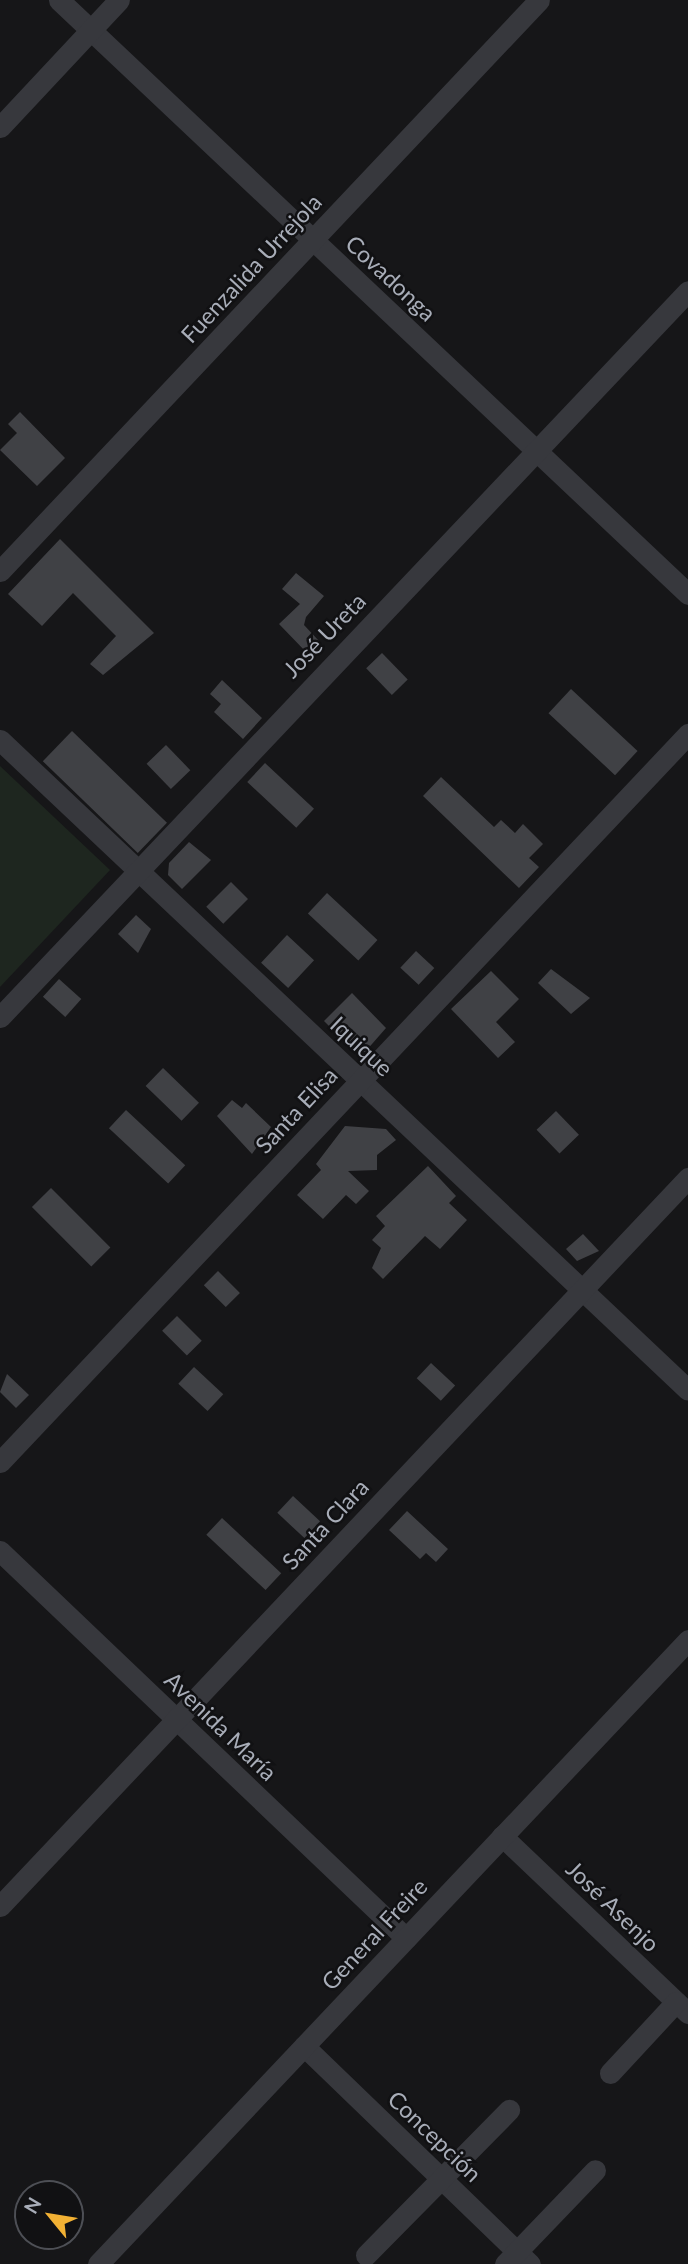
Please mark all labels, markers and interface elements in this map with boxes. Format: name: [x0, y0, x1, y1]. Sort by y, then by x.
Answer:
street label: Fuenzalida Urrejola: [175, 188, 327, 348]
street label: Covadonga: [340, 229, 442, 327]
street label: José Ureta: [277, 587, 371, 683]
street label: Iquique: [325, 1010, 399, 1082]
street label: Santa Elisa: [249, 1061, 343, 1159]
street label: Santa Clara: [276, 1473, 374, 1575]
street label: Avenida María: [159, 1666, 283, 1786]
street label: José Asenjo: [560, 1855, 666, 1957]
street label: General Freire: [315, 1873, 433, 1995]
street label: Concepción: [383, 2085, 487, 2187]
north arrow: [14, 2180, 84, 2250]
text: N: [18, 2193, 46, 2217]

